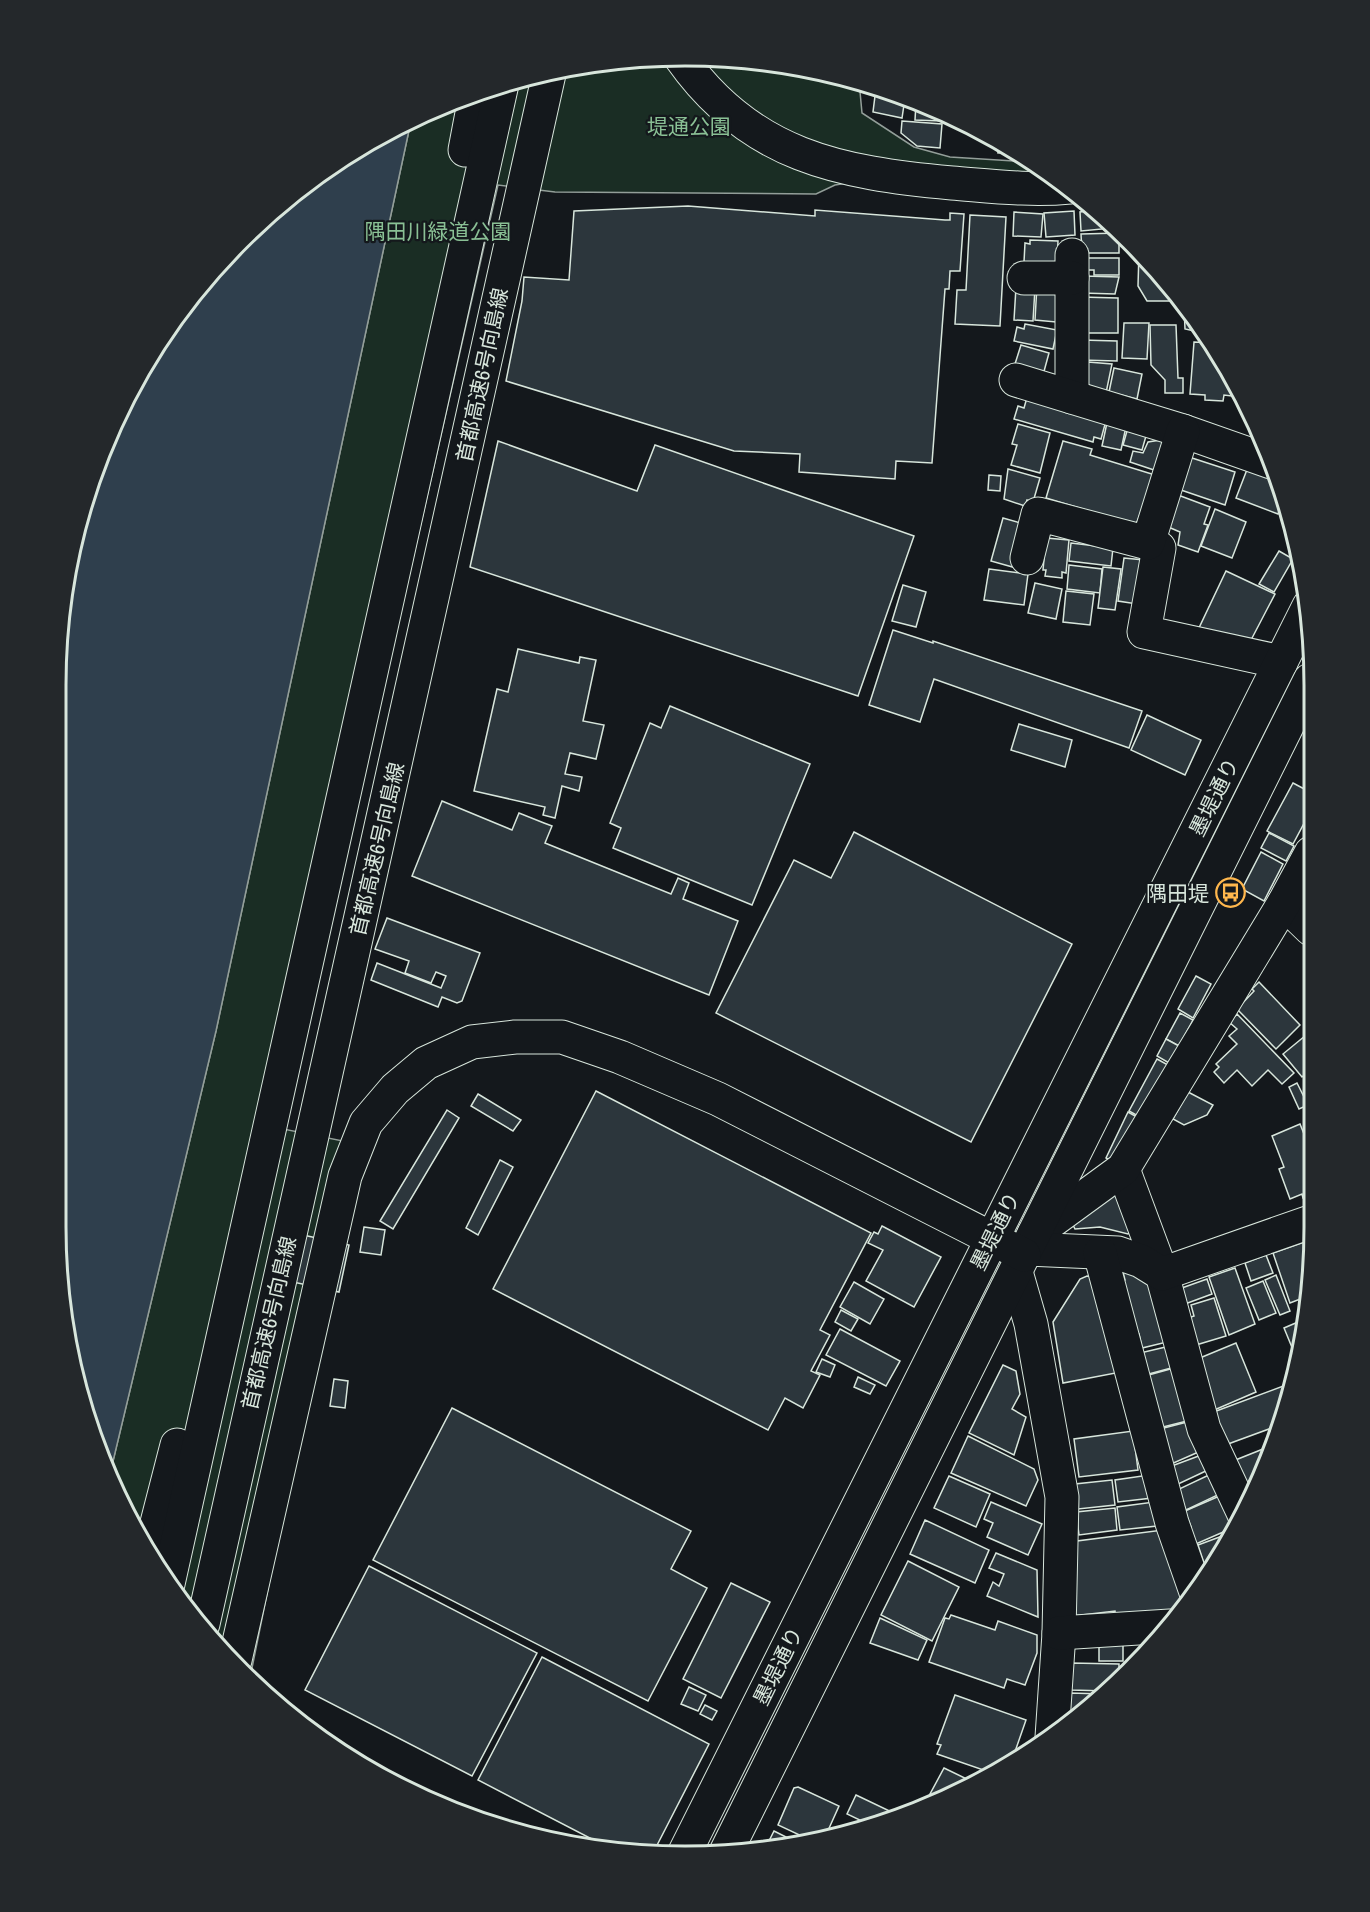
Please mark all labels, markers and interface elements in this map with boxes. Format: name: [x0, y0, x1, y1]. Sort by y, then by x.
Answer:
park label: 堤通公園: [647, 112, 731, 141]
park label: 隅田川緑道公園: [365, 217, 512, 246]
street label: 首都高速6号向島線: [449, 285, 515, 465]
street label: 墨堤通り: [1183, 753, 1245, 841]
street label: 首都高速6号向島線: [343, 759, 411, 939]
bus stop icon: 隅田堤: [1214, 877, 1246, 909]
place label: 隅田堤: [1146, 879, 1209, 908]
street label: 墨堤通り: [964, 1187, 1026, 1275]
street label: 首都高速6号向島線: [235, 1233, 303, 1413]
street label: 墨堤通り: [747, 1622, 809, 1710]

